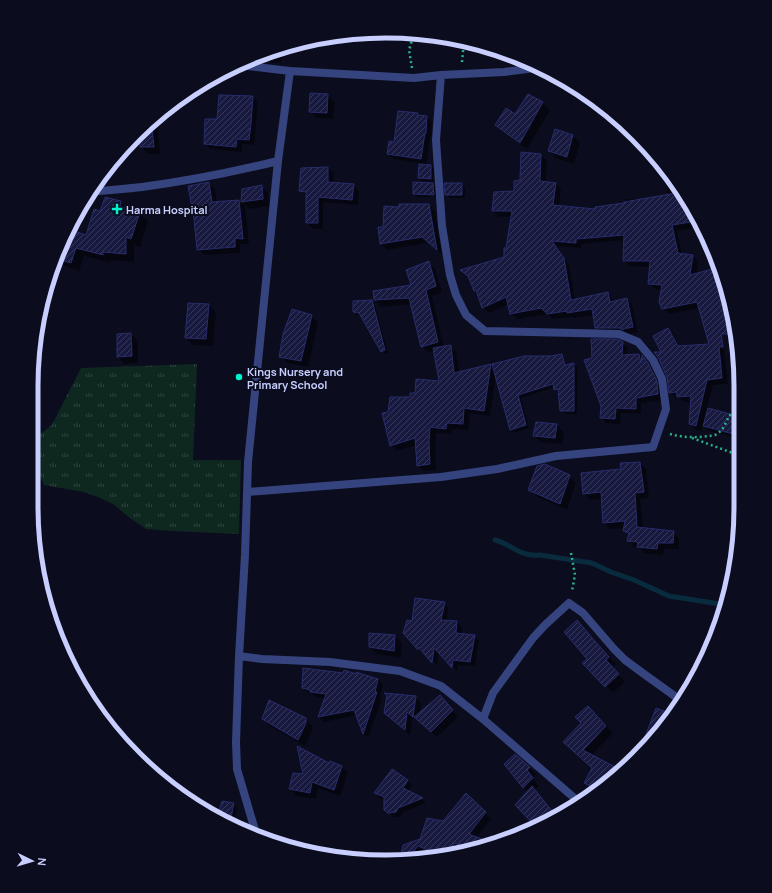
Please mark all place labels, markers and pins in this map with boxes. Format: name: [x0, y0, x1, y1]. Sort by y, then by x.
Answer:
place label: Harma Hospital: [126, 202, 208, 217]
marker: Harma Hospital: [111, 203, 123, 215]
place label: Kings Nursery and Primary School: [247, 364, 343, 392]
marker: Kings Nursery and Primary School: [234, 372, 244, 382]

